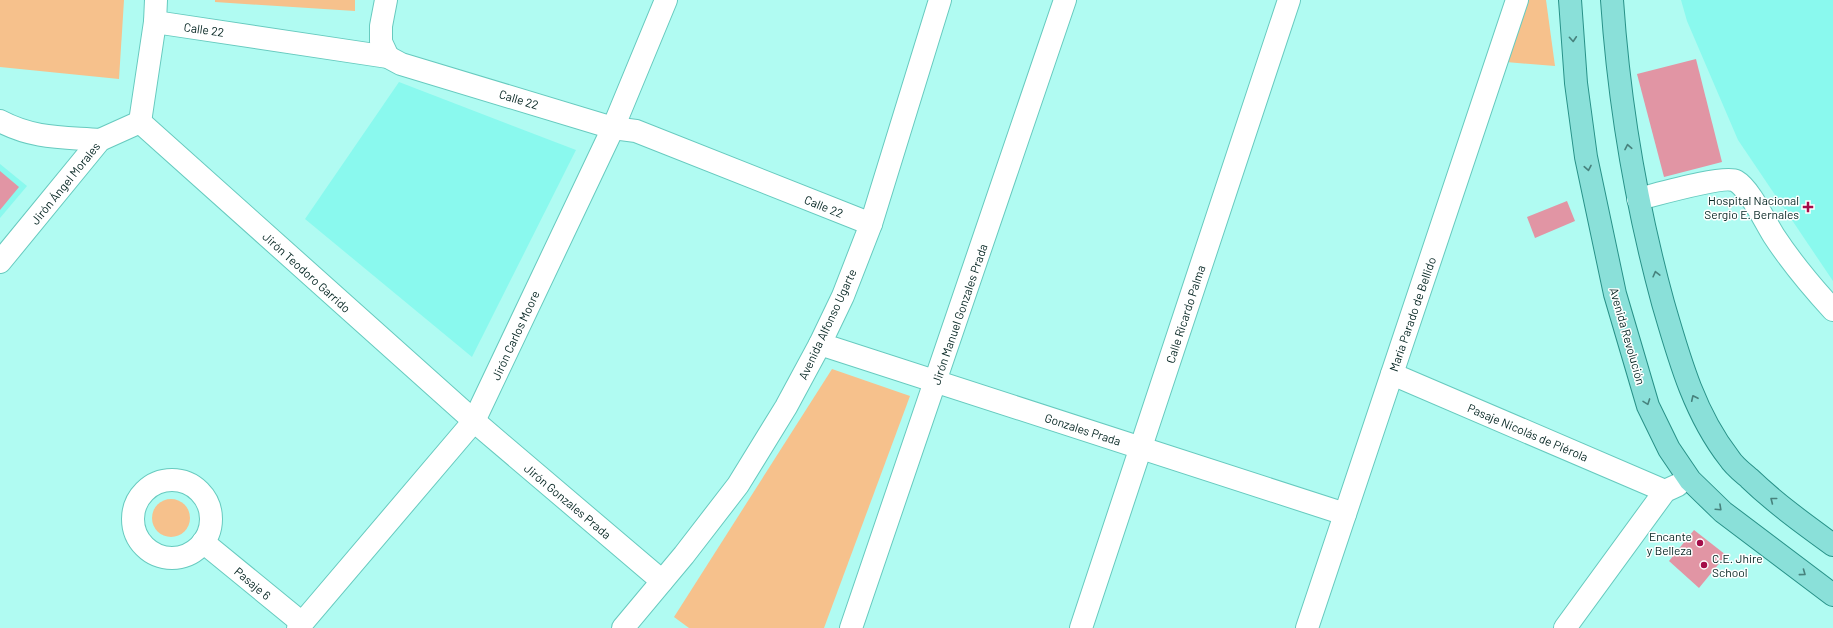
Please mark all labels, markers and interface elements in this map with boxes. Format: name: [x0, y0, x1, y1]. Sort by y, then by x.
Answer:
street label: Calle 22: [183, 19, 225, 39]
one-way arrow: [1568, 36, 1577, 42]
street label: Calle 22: [498, 86, 540, 112]
street label: Jirón Ángel Morales: [28, 139, 103, 227]
one-way arrow: [1625, 144, 1633, 150]
one-way arrow: [1583, 165, 1592, 171]
street label: Calle 22: [803, 192, 845, 220]
place label: Hospital Nacional Sergio E. Bernales: [1704, 193, 1799, 221]
marker: Hospital Nacional Sergio E. Bernales: [1802, 201, 1814, 213]
street label: Jirón Teodoro Garrido: [260, 229, 354, 315]
street label: Jirón Manuel Gonzales Prada: [928, 242, 990, 386]
street label: María Parado de Bellido: [1386, 255, 1438, 373]
street label: Calle Ricardo Palma: [1163, 263, 1207, 365]
street label: Avenida Alfonso Ugarte: [795, 266, 859, 382]
one-way arrow: [1652, 271, 1660, 278]
street label: Avenida Revolución: [1607, 286, 1649, 386]
street label: Jirón Carlos Moore: [488, 288, 542, 382]
one-way arrow: [1691, 395, 1699, 403]
one-way arrow: [1642, 399, 1651, 406]
street label: Pasaje Nicolás de Piérola: [1466, 400, 1590, 464]
street label: Gonzales Prada: [1043, 410, 1123, 448]
street label: Jirón Gonzales Prada: [522, 461, 614, 541]
one-way arrow: [1771, 497, 1778, 504]
one-way arrow: [1715, 504, 1722, 511]
place label: Encante y Belleza: [1647, 529, 1692, 557]
marker: Encante y Belleza: [1695, 538, 1705, 548]
place label: C.E. Jhire School: [1712, 551, 1763, 579]
marker: C.E. Jhire School: [1699, 560, 1709, 570]
street label: Pasaje 6: [232, 564, 274, 602]
one-way arrow: [1798, 568, 1805, 575]

